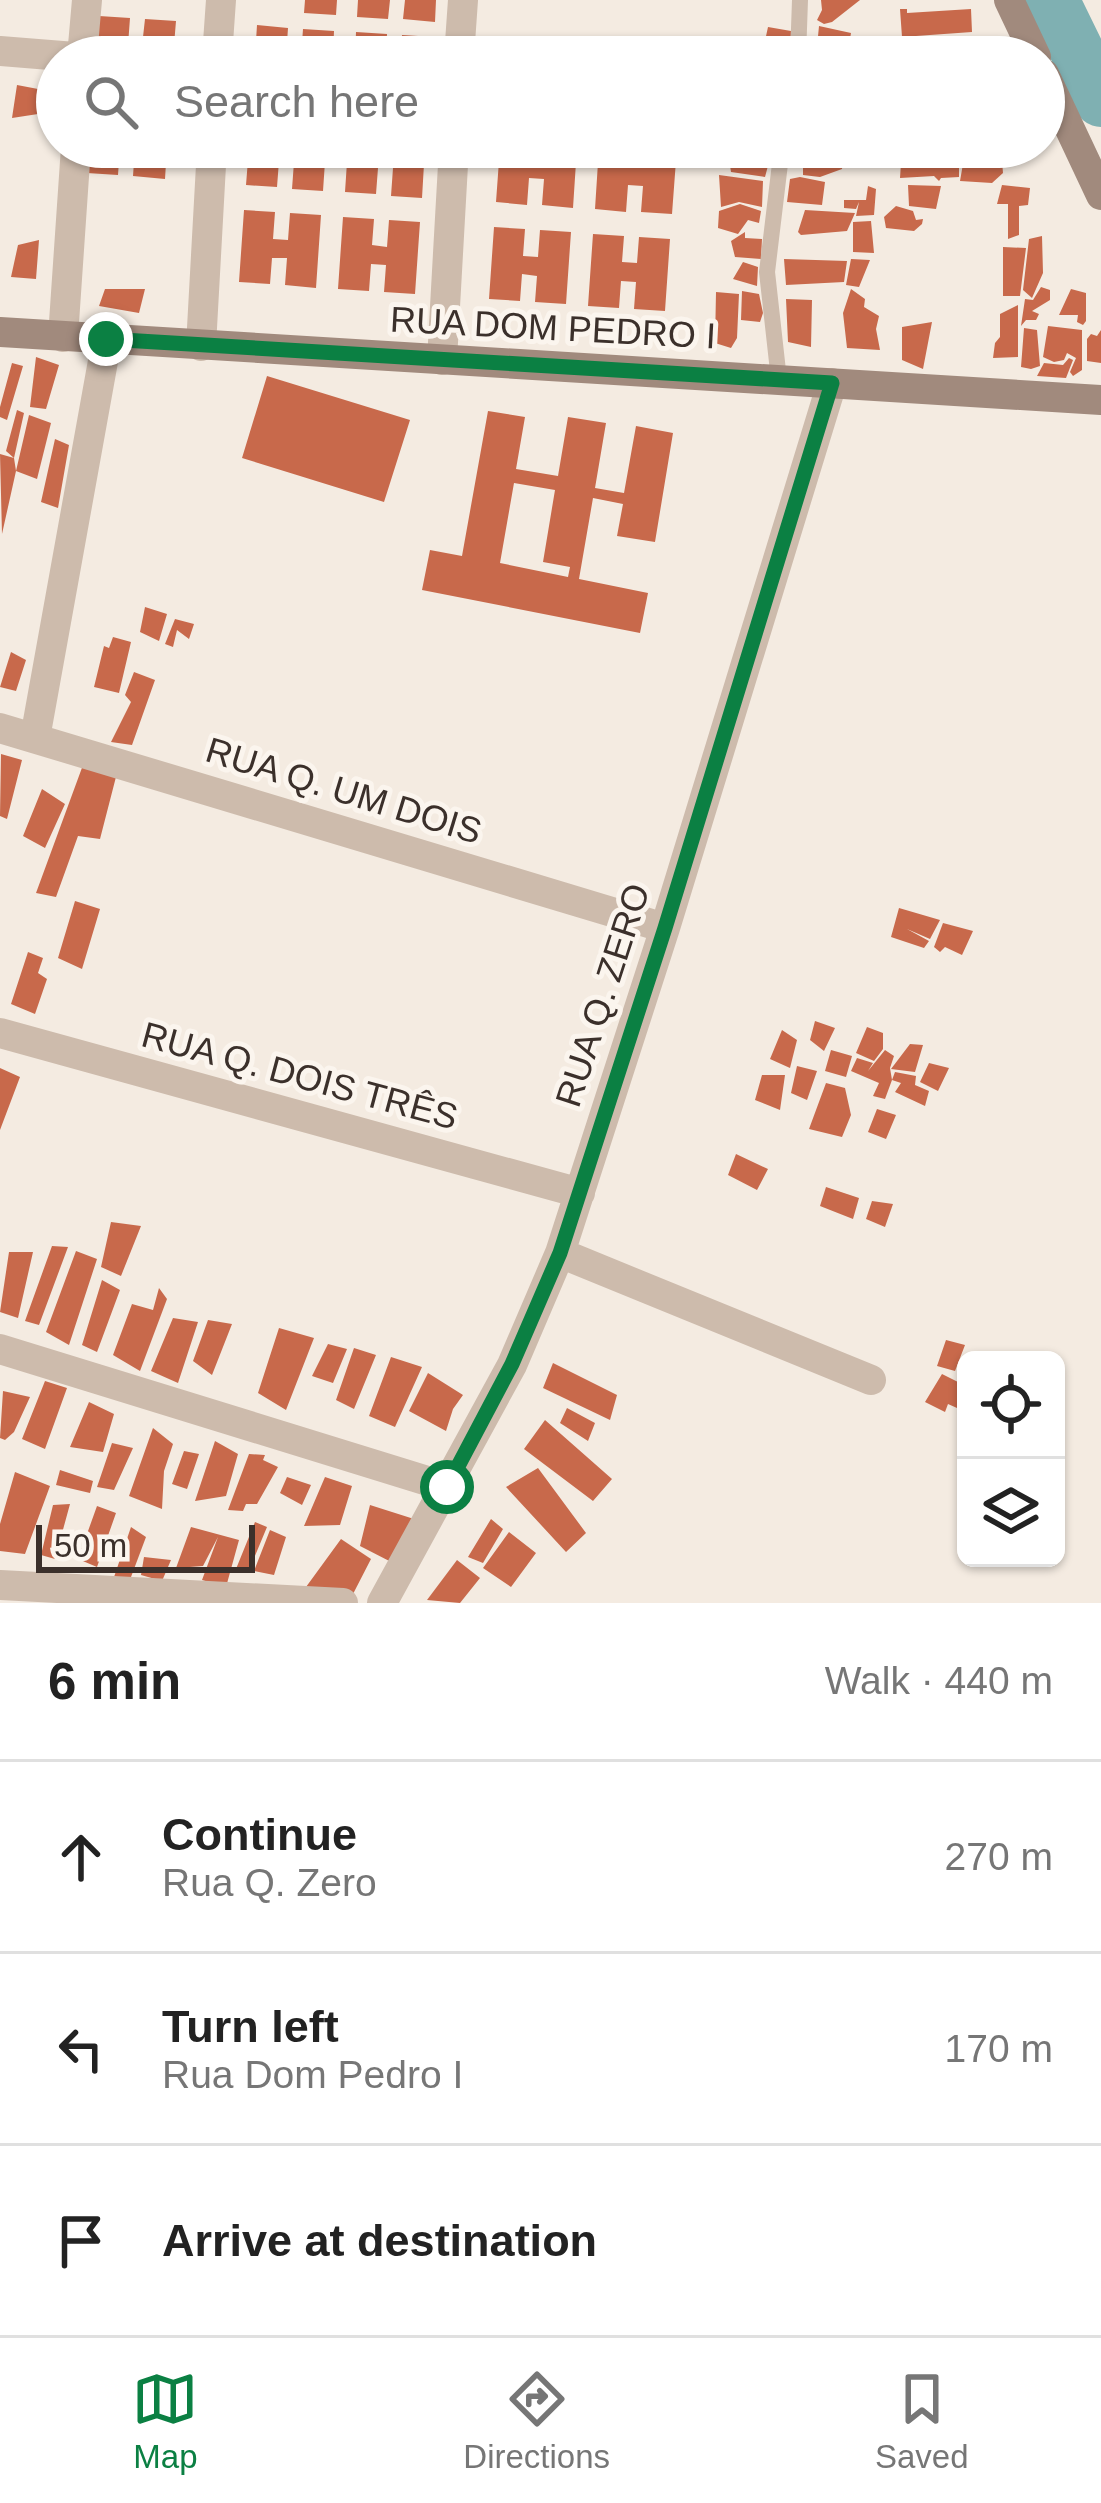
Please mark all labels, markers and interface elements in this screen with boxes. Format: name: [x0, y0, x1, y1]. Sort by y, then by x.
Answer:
search box: [36, 36, 1065, 168]
icon: search: [78, 69, 144, 135]
text: Search here: [174, 76, 419, 127]
street label: RUA DOM PEDRO I: [389, 298, 717, 357]
route end: [79, 312, 133, 366]
street label: RUA Q. UM DOIS: [201, 729, 487, 852]
street label: RUA Q. ZERO: [547, 878, 658, 1112]
street label: RUA Q. DOIS TRÊS: [137, 1014, 462, 1137]
map controls: [957, 1351, 1065, 1567]
button: locate: [957, 1351, 1065, 1459]
button: layers: [957, 1459, 1065, 1567]
route start: [420, 1460, 474, 1514]
scale bar: [36, 1519, 255, 1572]
text: 50 m: [54, 1527, 127, 1564]
text: 6 min: [48, 1653, 181, 1710]
text: Walk · 440 m: [825, 1659, 1053, 1702]
text: Continue: [162, 1809, 357, 1860]
icon: ahead: [48, 1824, 114, 1890]
text: 270 m: [945, 1835, 1053, 1878]
text: Rua Q. Zero: [162, 1861, 377, 1904]
text: Turn left: [162, 2001, 339, 2052]
icon: left: [48, 2016, 114, 2082]
text: 170 m: [945, 2027, 1053, 2070]
text: Rua Dom Pedro I: [162, 2053, 463, 2096]
icon: arrive: [48, 2208, 114, 2274]
text: Arrive at destination: [162, 2215, 597, 2266]
tab: Map: [132, 2366, 198, 2476]
tab: Directions: [463, 2366, 610, 2476]
tab: Saved: [875, 2366, 969, 2476]

